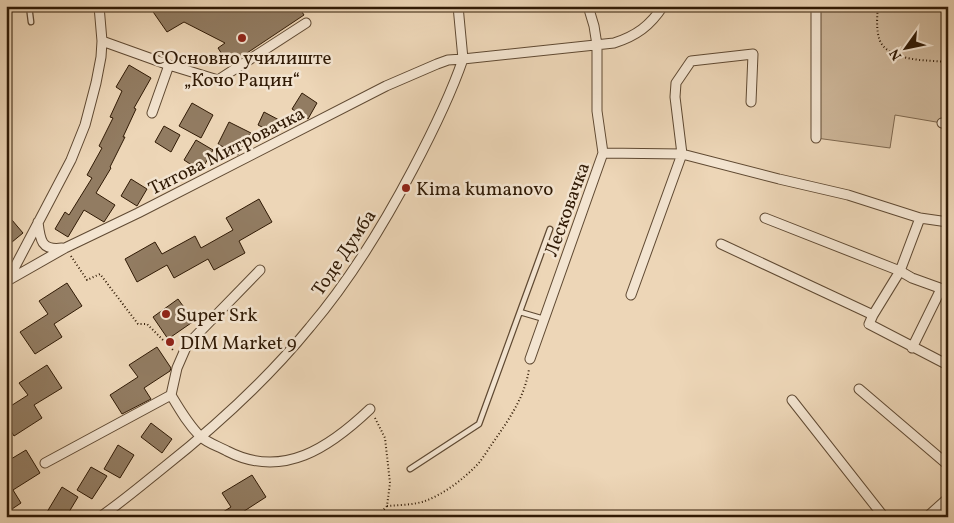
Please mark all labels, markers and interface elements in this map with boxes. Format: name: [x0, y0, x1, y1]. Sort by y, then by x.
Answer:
north arrow: [882, 22, 932, 72]
marker: СОсновно училиште „Кочо Рацин“: [236, 32, 248, 44]
text: N: [886, 45, 907, 64]
place label: СОсновно училиште „Кочо Рацин“: [152, 46, 332, 94]
street label: Титова Митровачка: [144, 101, 310, 202]
street label: Лесковачка: [539, 159, 597, 260]
place label: Kima kumanovo: [416, 177, 553, 203]
marker: Kima kumanovo: [400, 182, 412, 194]
street label: Тоде Думба: [306, 205, 383, 301]
place label: Super Srk: [176, 303, 258, 329]
marker: Super Srk: [160, 308, 172, 320]
place label: DIM Market 9: [180, 331, 297, 357]
marker: DIM Market 9: [164, 336, 176, 348]

